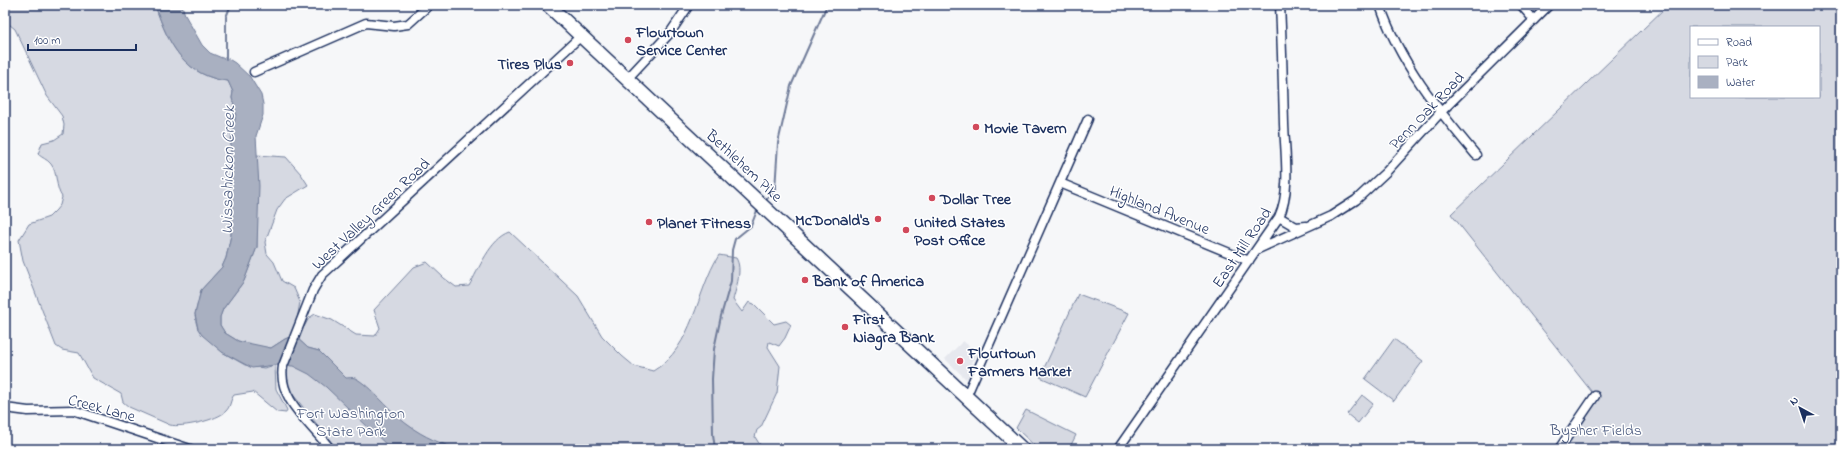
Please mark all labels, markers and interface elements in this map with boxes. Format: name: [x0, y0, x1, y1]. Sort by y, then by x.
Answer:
place label: Flourtown Service Center: [635, 21, 728, 63]
scale bar: [28, 26, 136, 52]
legend: [1690, 26, 1820, 98]
text: 100 m: [34, 32, 61, 50]
text: Road: [1726, 34, 1752, 52]
marker: Flourtown Service Center: [623, 35, 633, 45]
place label: Tires Plus: [497, 53, 562, 77]
text: Park: [1726, 54, 1748, 72]
marker: Tires Plus: [565, 58, 575, 68]
street label: Penn Oak Road: [1384, 67, 1471, 156]
text: Water: [1726, 74, 1755, 92]
water label: Wissahickon Creek: [215, 104, 242, 234]
place label: Movie Tavern: [984, 117, 1067, 141]
marker: Movie Tavern: [971, 122, 981, 132]
street label: Bethlehem Pike: [699, 124, 788, 209]
street label: West Valley Green Road: [307, 153, 436, 276]
street label: Highland Avenue: [1105, 180, 1214, 242]
place label: Dollar Tree: [939, 188, 1012, 212]
marker: Dollar Tree: [927, 193, 937, 203]
street label: East Mill Road: [1207, 203, 1279, 293]
place label: McDonald's: [795, 209, 870, 233]
place label: United States Post Office: [914, 211, 1005, 253]
place label: Planet Fitness: [657, 212, 751, 236]
marker: McDonald's: [873, 214, 883, 224]
marker: Planet Fitness: [644, 217, 654, 227]
marker: United States Post Office: [901, 225, 911, 235]
place label: Bank of America: [812, 270, 924, 294]
marker: Bank of America: [800, 275, 810, 285]
place label: First Niagra Bank: [852, 308, 935, 351]
marker: First Niagra Bank: [840, 322, 850, 332]
place label: Flourtown Farmers Market: [967, 342, 1072, 384]
marker: Flourtown Farmers Market: [955, 356, 965, 366]
street label: Creek Lane: [65, 388, 139, 430]
north arrow: [1780, 388, 1820, 428]
text: N: [1786, 393, 1802, 410]
park label: Fort Washington State Park: [296, 402, 405, 444]
park label: Bysher Fields: [1549, 419, 1642, 443]

